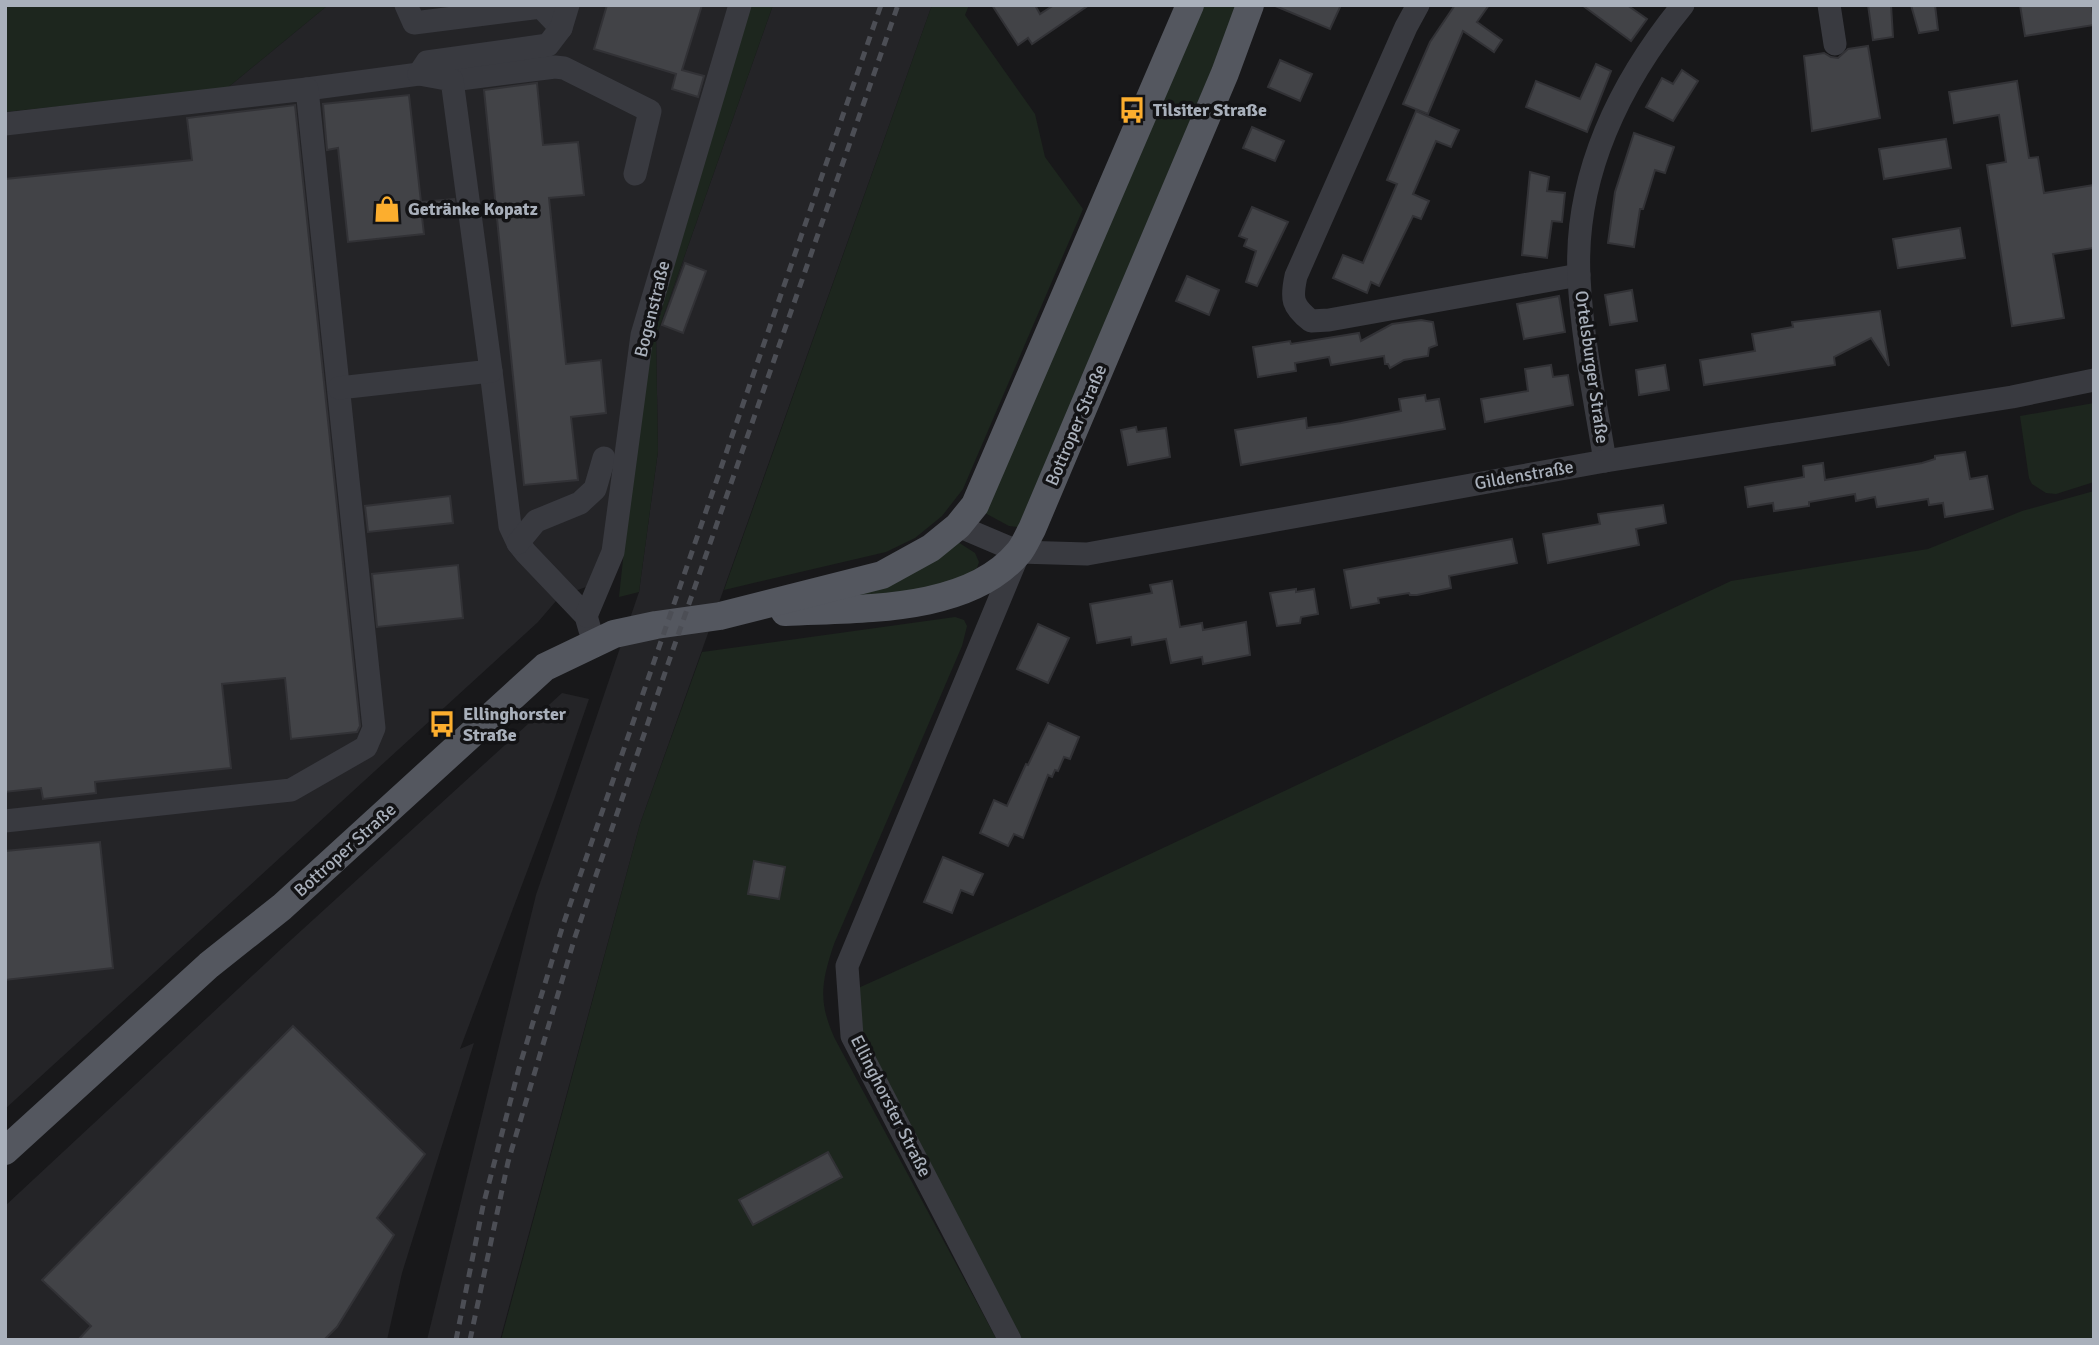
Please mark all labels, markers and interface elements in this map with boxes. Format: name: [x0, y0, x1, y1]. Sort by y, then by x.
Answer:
bus stop icon: Tilsiter Straße: [1117, 95, 1147, 125]
place label: Tilsiter Straße: [1153, 99, 1267, 121]
shop icon: Getränke Kopatz: [372, 194, 402, 224]
place label: Getränke Kopatz: [408, 198, 538, 220]
street label: Bogenstraße: [629, 258, 675, 360]
street label: Ortelsburger Straße: [1570, 289, 1614, 445]
street label: Bottroper Straße: [1041, 361, 1111, 489]
street label: Gildenstraße: [1473, 455, 1575, 495]
place label: Ellinghorster Straße: [463, 703, 567, 746]
bus stop icon: Ellinghorster Straße: [427, 709, 457, 739]
street label: Bottroper Straße: [289, 798, 401, 902]
street label: Ellinghorster Straße: [846, 1031, 936, 1181]

